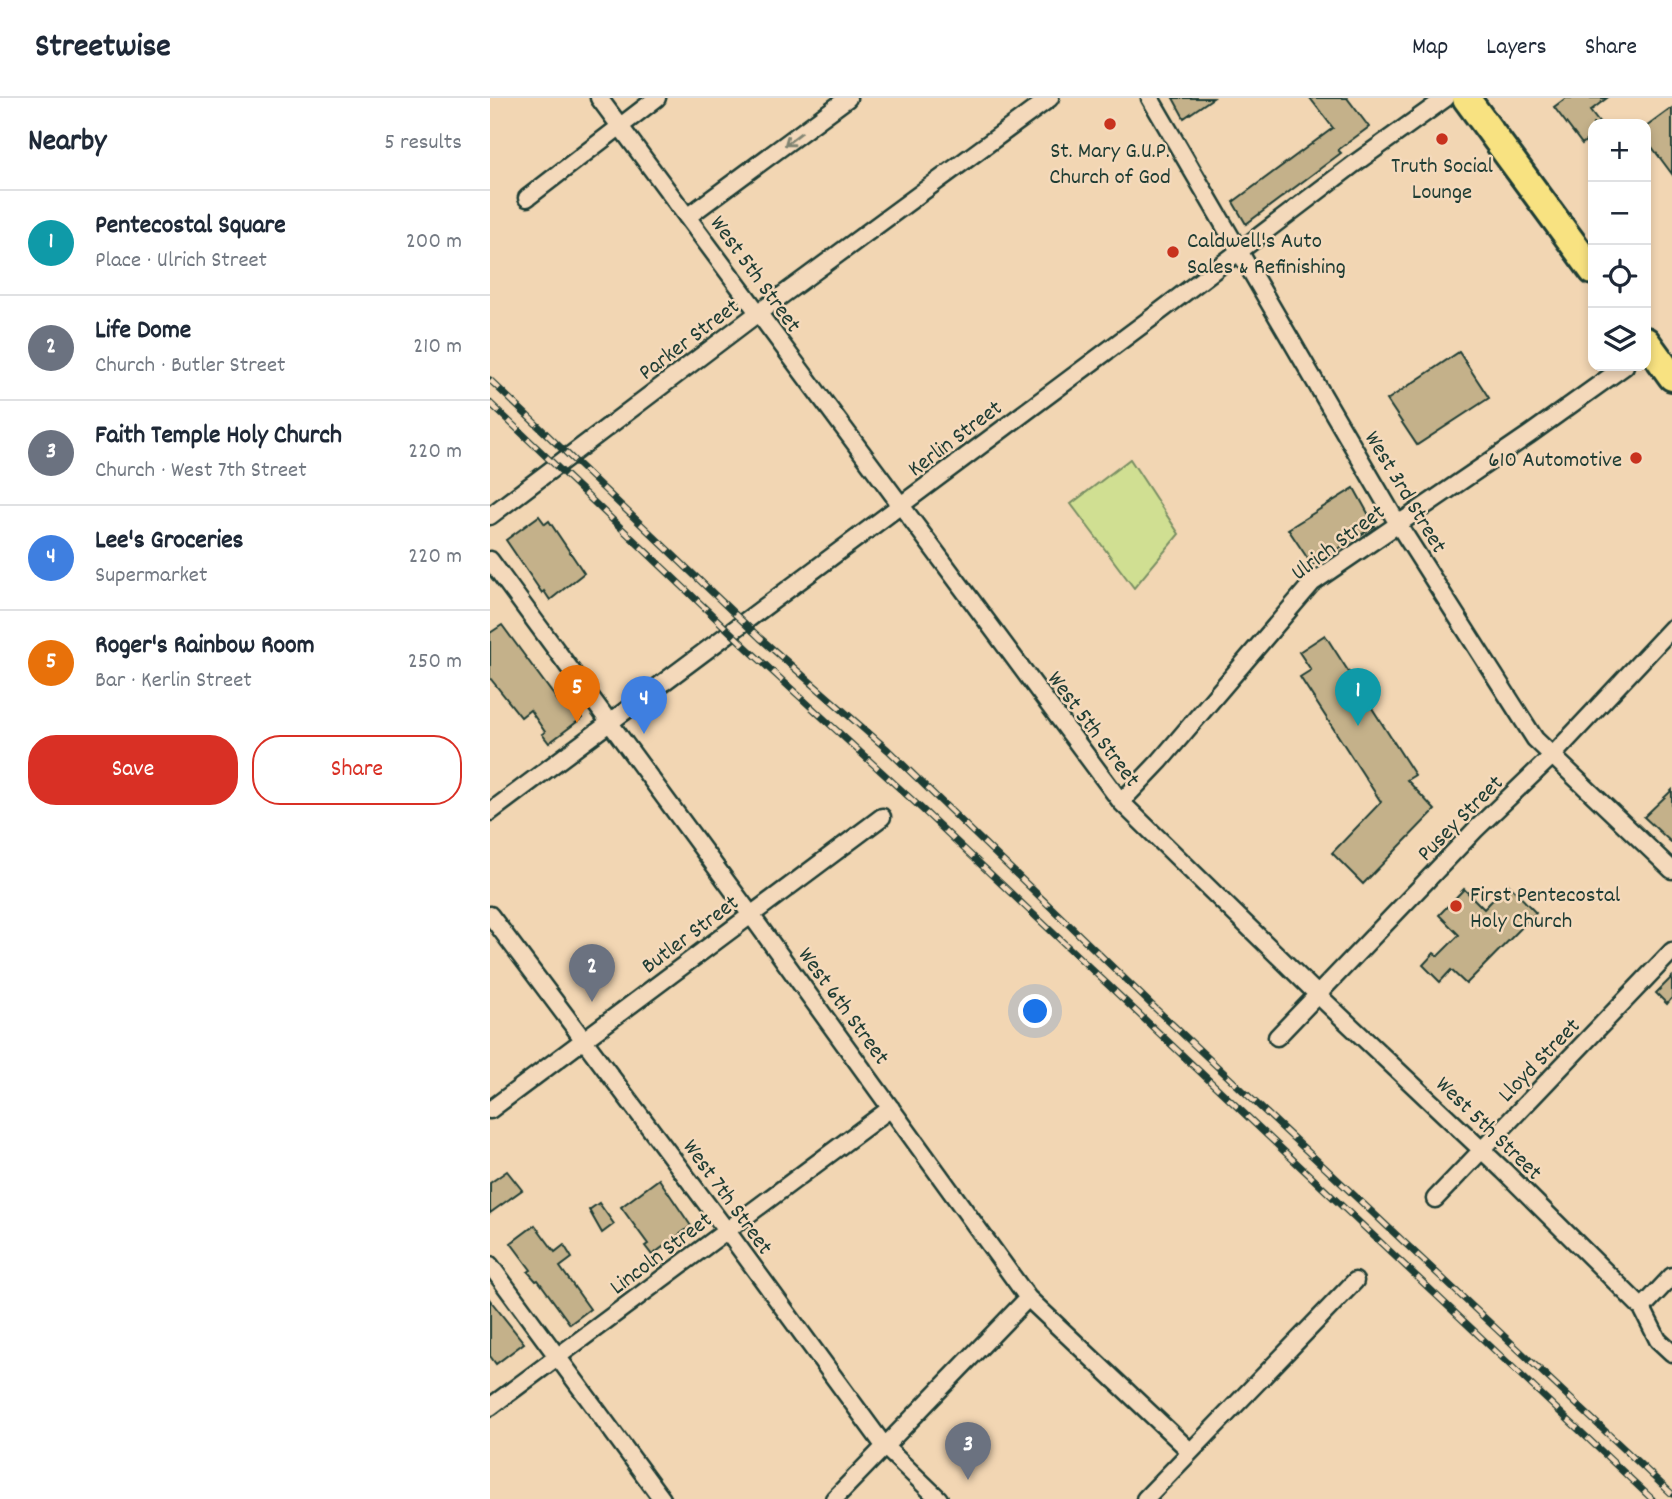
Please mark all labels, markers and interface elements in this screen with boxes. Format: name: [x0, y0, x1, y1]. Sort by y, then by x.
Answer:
text: Streetwise: [35, 25, 171, 72]
text: Map: [1412, 31, 1448, 65]
text: Layers: [1486, 31, 1547, 65]
text: Share: [1585, 31, 1637, 65]
marker: St. Mary G.U.P. Church of God: [1102, 116, 1118, 132]
map controls: [1588, 119, 1651, 371]
button: +: [1588, 119, 1651, 182]
text: Nearby: [28, 122, 106, 165]
text: 5 results: [384, 127, 462, 160]
one-way arrow: [784, 131, 803, 146]
marker: Truth Social Lounge: [1434, 131, 1450, 147]
place label: St. Mary G.U.P. Church of God: [1049, 136, 1171, 195]
place label: Truth Social Lounge: [1391, 151, 1494, 210]
button: −: [1588, 182, 1651, 245]
text: Pentecostal Square: [95, 208, 286, 245]
street label: West 5th Street: [700, 210, 808, 340]
text: 1: [48, 226, 54, 259]
text: 200 m: [406, 226, 462, 259]
place label: Caldwell's Auto Sales & Refinishing: [1187, 226, 1346, 285]
marker: Caldwell's Auto Sales & Refinishing: [1165, 244, 1181, 260]
text: Place · Ulrich Street: [95, 245, 267, 278]
button: locate: [1588, 245, 1651, 308]
street label: Parker Street: [633, 292, 748, 390]
button: layers: [1588, 308, 1651, 371]
text: Life Dome: [95, 313, 191, 350]
text: 2: [46, 331, 56, 364]
text: 210 m: [413, 331, 462, 364]
text: Church · Butler Street: [95, 350, 286, 383]
street label: Kerlin Street: [902, 393, 1010, 486]
text: Faith Temple Holy Church: [95, 418, 342, 455]
street label: West 3rd Street: [1354, 425, 1454, 560]
text: 3: [46, 436, 56, 469]
text: 220 m: [408, 436, 462, 469]
place label: 610 Automotive: [1488, 445, 1622, 478]
marker: 610 Automotive: [1628, 450, 1644, 466]
text: Church · West 7th Street: [95, 455, 307, 488]
street label: Ulrich Street: [1285, 497, 1393, 590]
text: Lee's Groceries: [95, 523, 244, 560]
text: 4: [46, 541, 56, 574]
text: 220 m: [408, 541, 462, 574]
text: Supermarket: [95, 560, 207, 593]
text: Roger's Rainbow Room: [95, 628, 315, 665]
text: 5: [46, 646, 56, 679]
text: 250 m: [408, 646, 462, 679]
text: Bar · Kerlin Street: [95, 665, 252, 698]
pin: 5: [554, 665, 600, 723]
street label: West 5th Street: [1038, 665, 1147, 795]
pin: 1: [1335, 668, 1381, 726]
pin: 4: [621, 676, 667, 734]
button: Save: [28, 735, 238, 805]
button: Share: [252, 735, 462, 805]
street label: Pusey Street: [1411, 769, 1512, 870]
place label: First Pentecostal Holy Church: [1470, 880, 1621, 939]
street label: Butler Street: [635, 888, 747, 983]
marker: First Pentecostal Holy Church: [1448, 898, 1464, 914]
street label: West 6th Street: [788, 941, 896, 1073]
pin: 2: [569, 944, 615, 1002]
your location: [1018, 994, 1052, 1028]
street label: Lloyd Street: [1492, 1012, 1589, 1111]
street label: West 5th Street: [1427, 1070, 1549, 1189]
street label: West 7th Street: [673, 1133, 779, 1263]
street label: Lincoln Street: [604, 1205, 720, 1304]
pin: 3: [945, 1422, 991, 1480]

